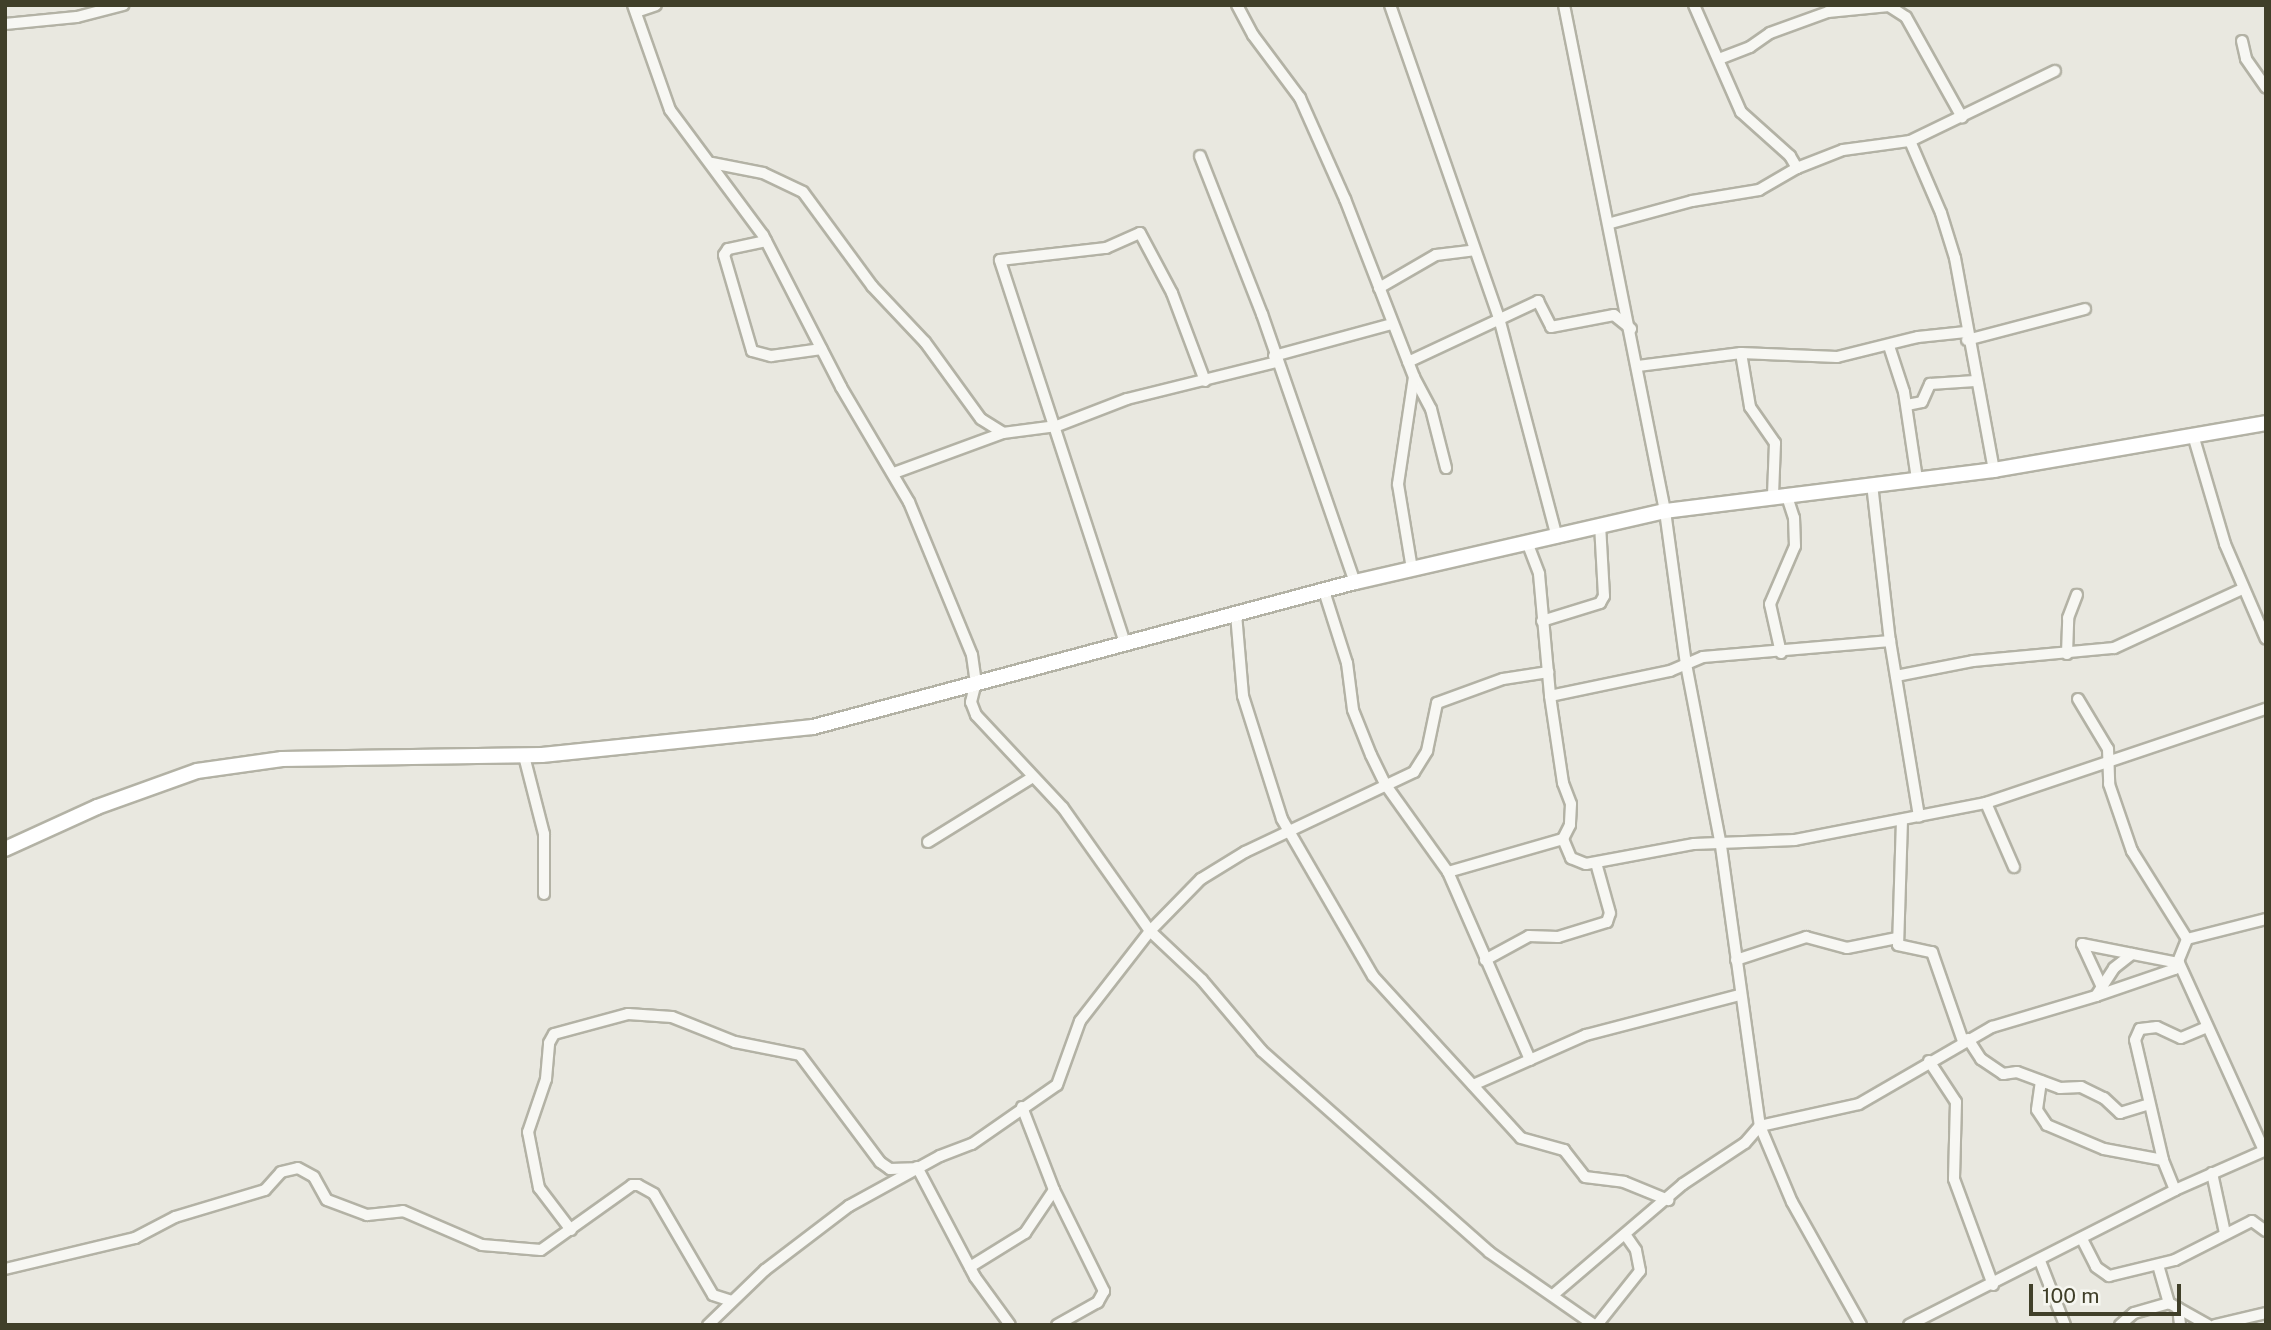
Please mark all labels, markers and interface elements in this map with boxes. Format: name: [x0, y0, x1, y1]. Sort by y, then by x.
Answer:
scale bar: [2033, 1270, 2185, 1314]
text: 100 m: [2042, 1283, 2099, 1308]

